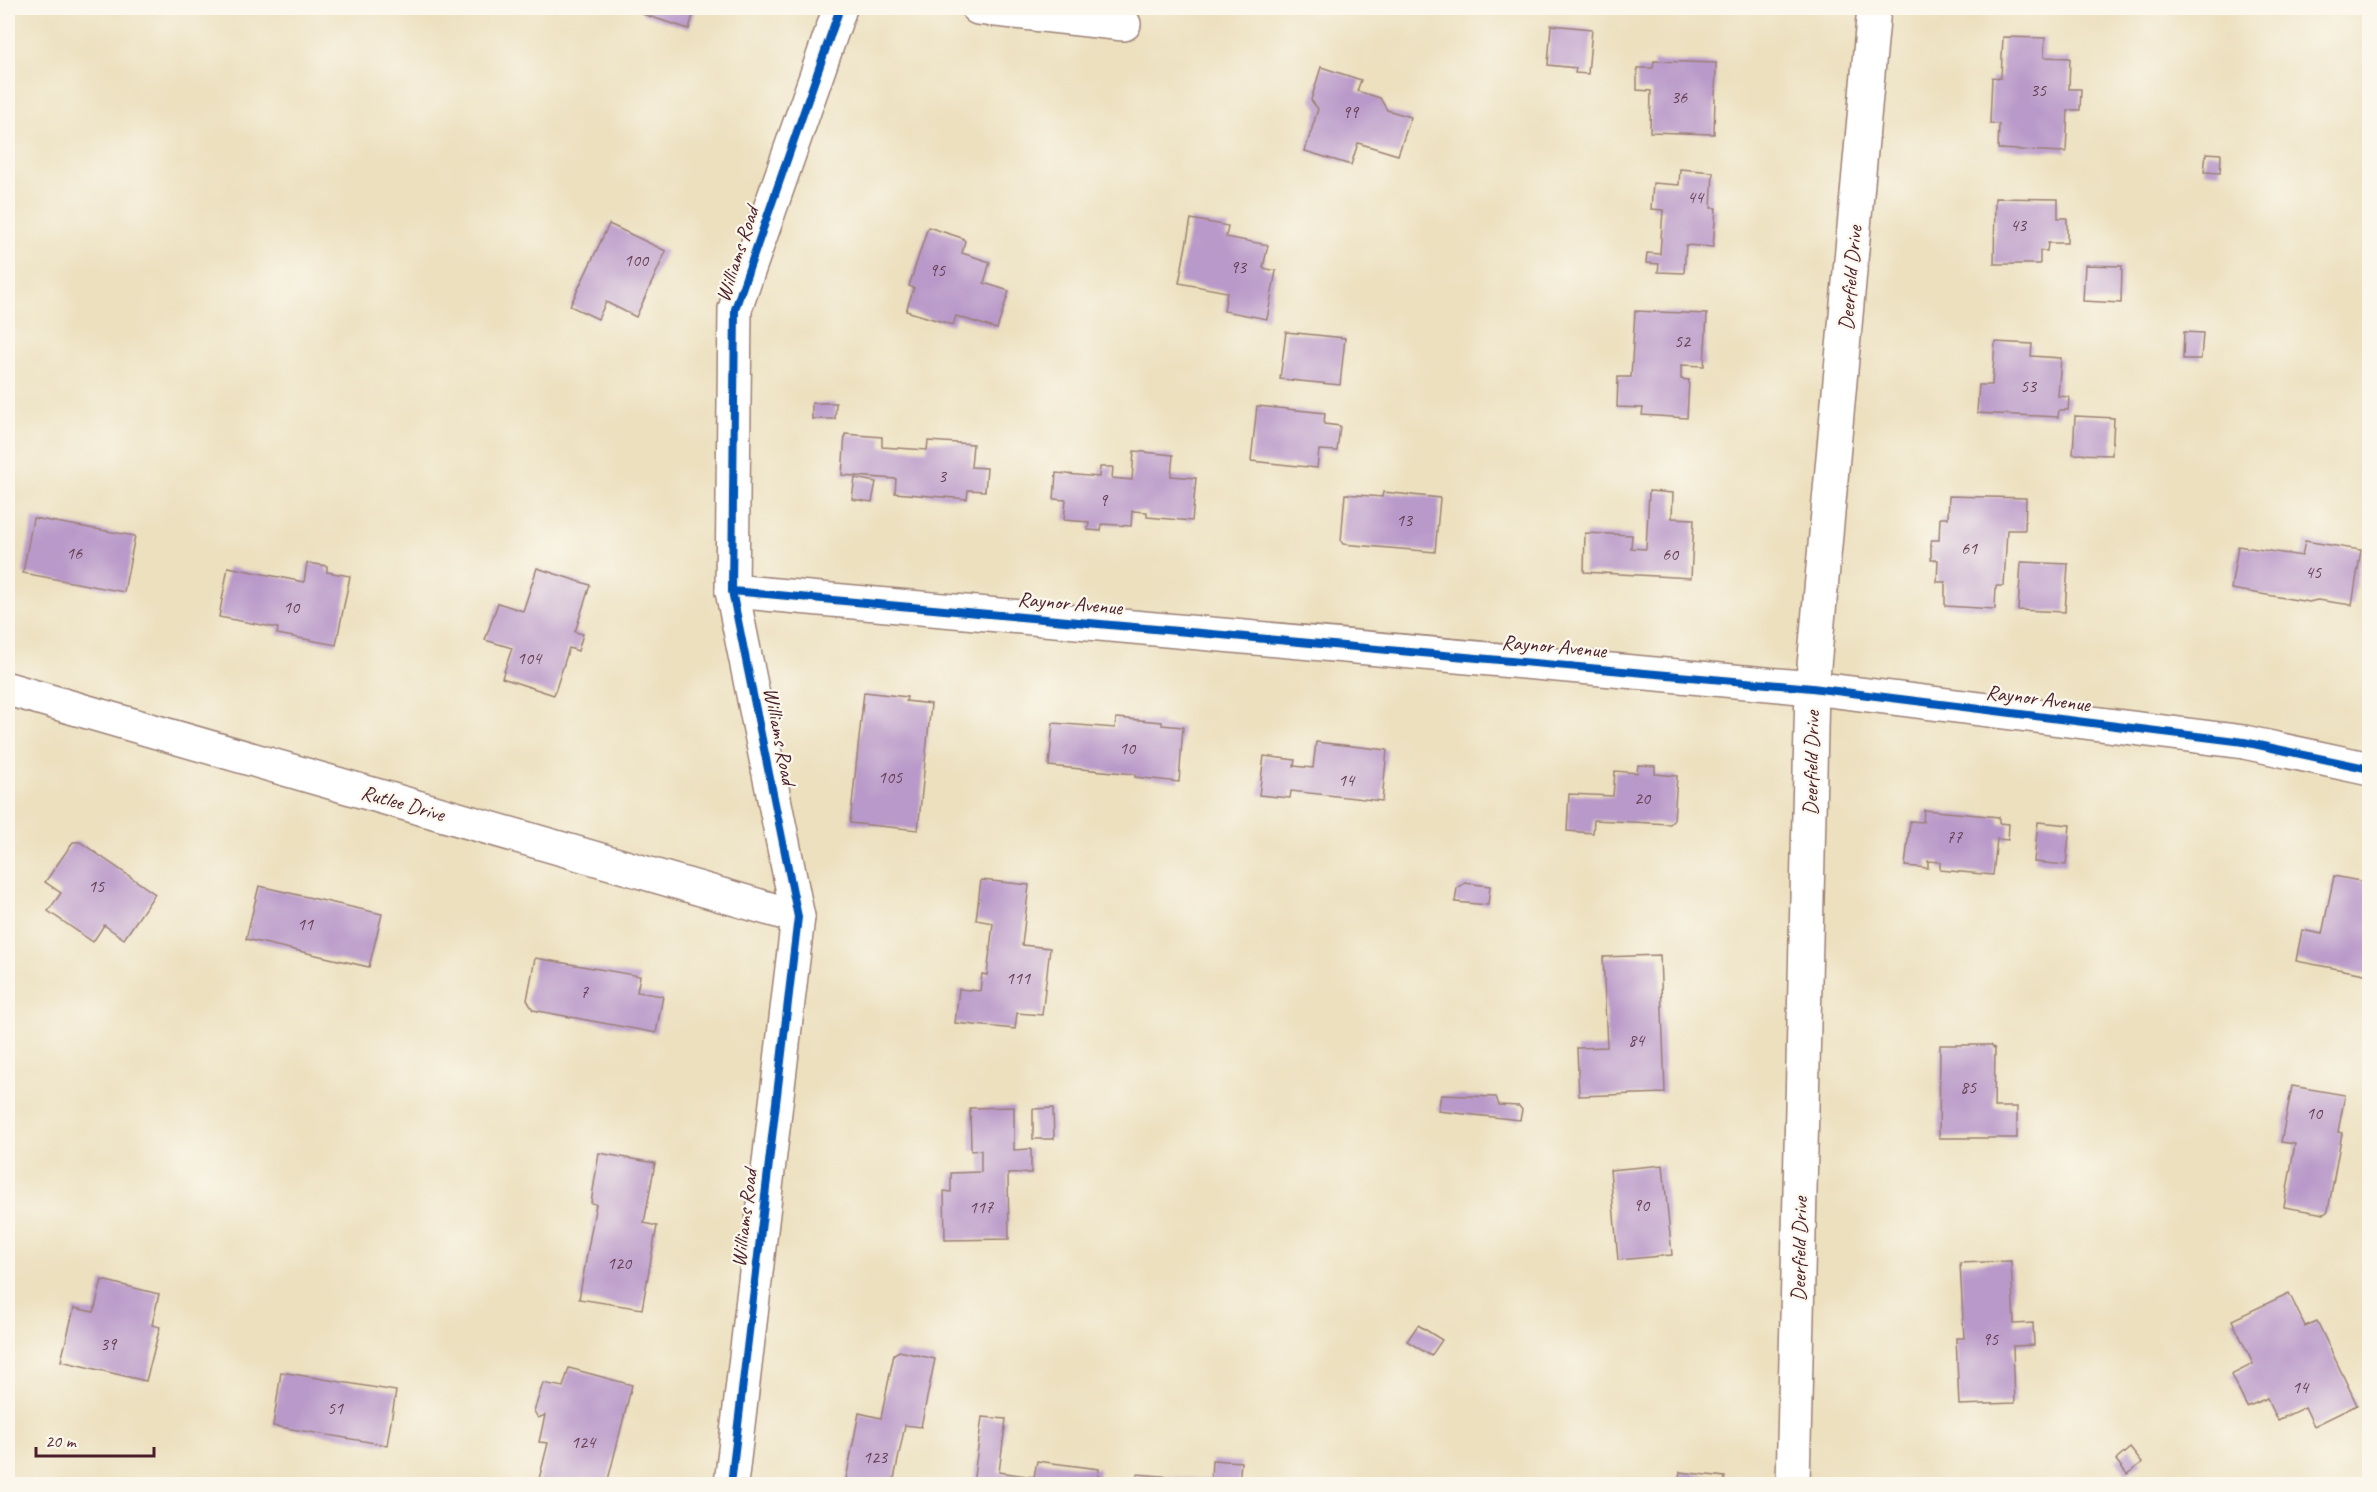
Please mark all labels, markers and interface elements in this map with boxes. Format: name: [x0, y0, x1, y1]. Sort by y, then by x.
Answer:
house number: 35: [2030, 79, 2047, 101]
house number: 36: [1671, 86, 1688, 108]
house number: 99: [1342, 101, 1360, 123]
house number: 44: [1687, 186, 1705, 208]
street label: Williams Road: [709, 200, 766, 305]
house number: 43: [2010, 214, 2028, 236]
street label: Deerfield Drive: [1832, 224, 1868, 331]
house number: 100: [624, 249, 650, 271]
house number: 93: [1230, 256, 1248, 278]
house number: 95: [929, 259, 946, 281]
house number: 52: [1674, 330, 1692, 352]
house number: 53: [2020, 375, 2038, 397]
house number: 3: [938, 465, 948, 487]
house number: 9: [1099, 489, 1109, 511]
house number: 13: [1396, 509, 1414, 531]
house number: 61: [1961, 537, 1978, 559]
house number: 16: [66, 542, 83, 564]
house number: 60: [1662, 543, 1680, 565]
house number: 45: [2305, 561, 2322, 583]
street label: Raynor Avenue: [1017, 585, 1124, 621]
house number: 10: [283, 596, 301, 618]
street label: Raynor Avenue: [1501, 628, 1608, 664]
house number: 104: [517, 647, 543, 669]
street label: Raynor Avenue: [1984, 679, 2093, 717]
street label: Williams Road: [758, 685, 803, 790]
street label: Deerfield Drive: [1797, 709, 1825, 816]
house number: 10: [1119, 737, 1137, 759]
house number: 105: [878, 766, 903, 788]
house number: 14: [1338, 769, 1356, 791]
street label: Rutlee Drive: [358, 779, 449, 828]
house number: 20: [1634, 787, 1652, 809]
house number: 77: [1946, 826, 1963, 848]
house number: 15: [88, 875, 105, 897]
house number: 11: [297, 913, 314, 935]
house number: 111: [1006, 967, 1031, 989]
house number: 7: [580, 981, 589, 1003]
house number: 84: [1628, 1029, 1646, 1051]
house number: 85: [1960, 1076, 1977, 1098]
house number: 10: [2306, 1102, 2324, 1124]
street label: Williams Road: [725, 1164, 763, 1268]
house number: 90: [1633, 1194, 1651, 1216]
street label: Deerfield Drive: [1785, 1195, 1813, 1302]
house number: 117: [969, 1196, 994, 1218]
house number: 120: [607, 1252, 633, 1274]
house number: 95: [1982, 1328, 1999, 1350]
house number: 39: [100, 1333, 118, 1355]
house number: 14: [2292, 1376, 2310, 1398]
house number: 51: [327, 1397, 344, 1419]
scale bar: [36, 1420, 154, 1458]
text: 20 m: [45, 1430, 78, 1452]
house number: 124: [571, 1431, 597, 1453]
house number: 123: [863, 1446, 889, 1468]

